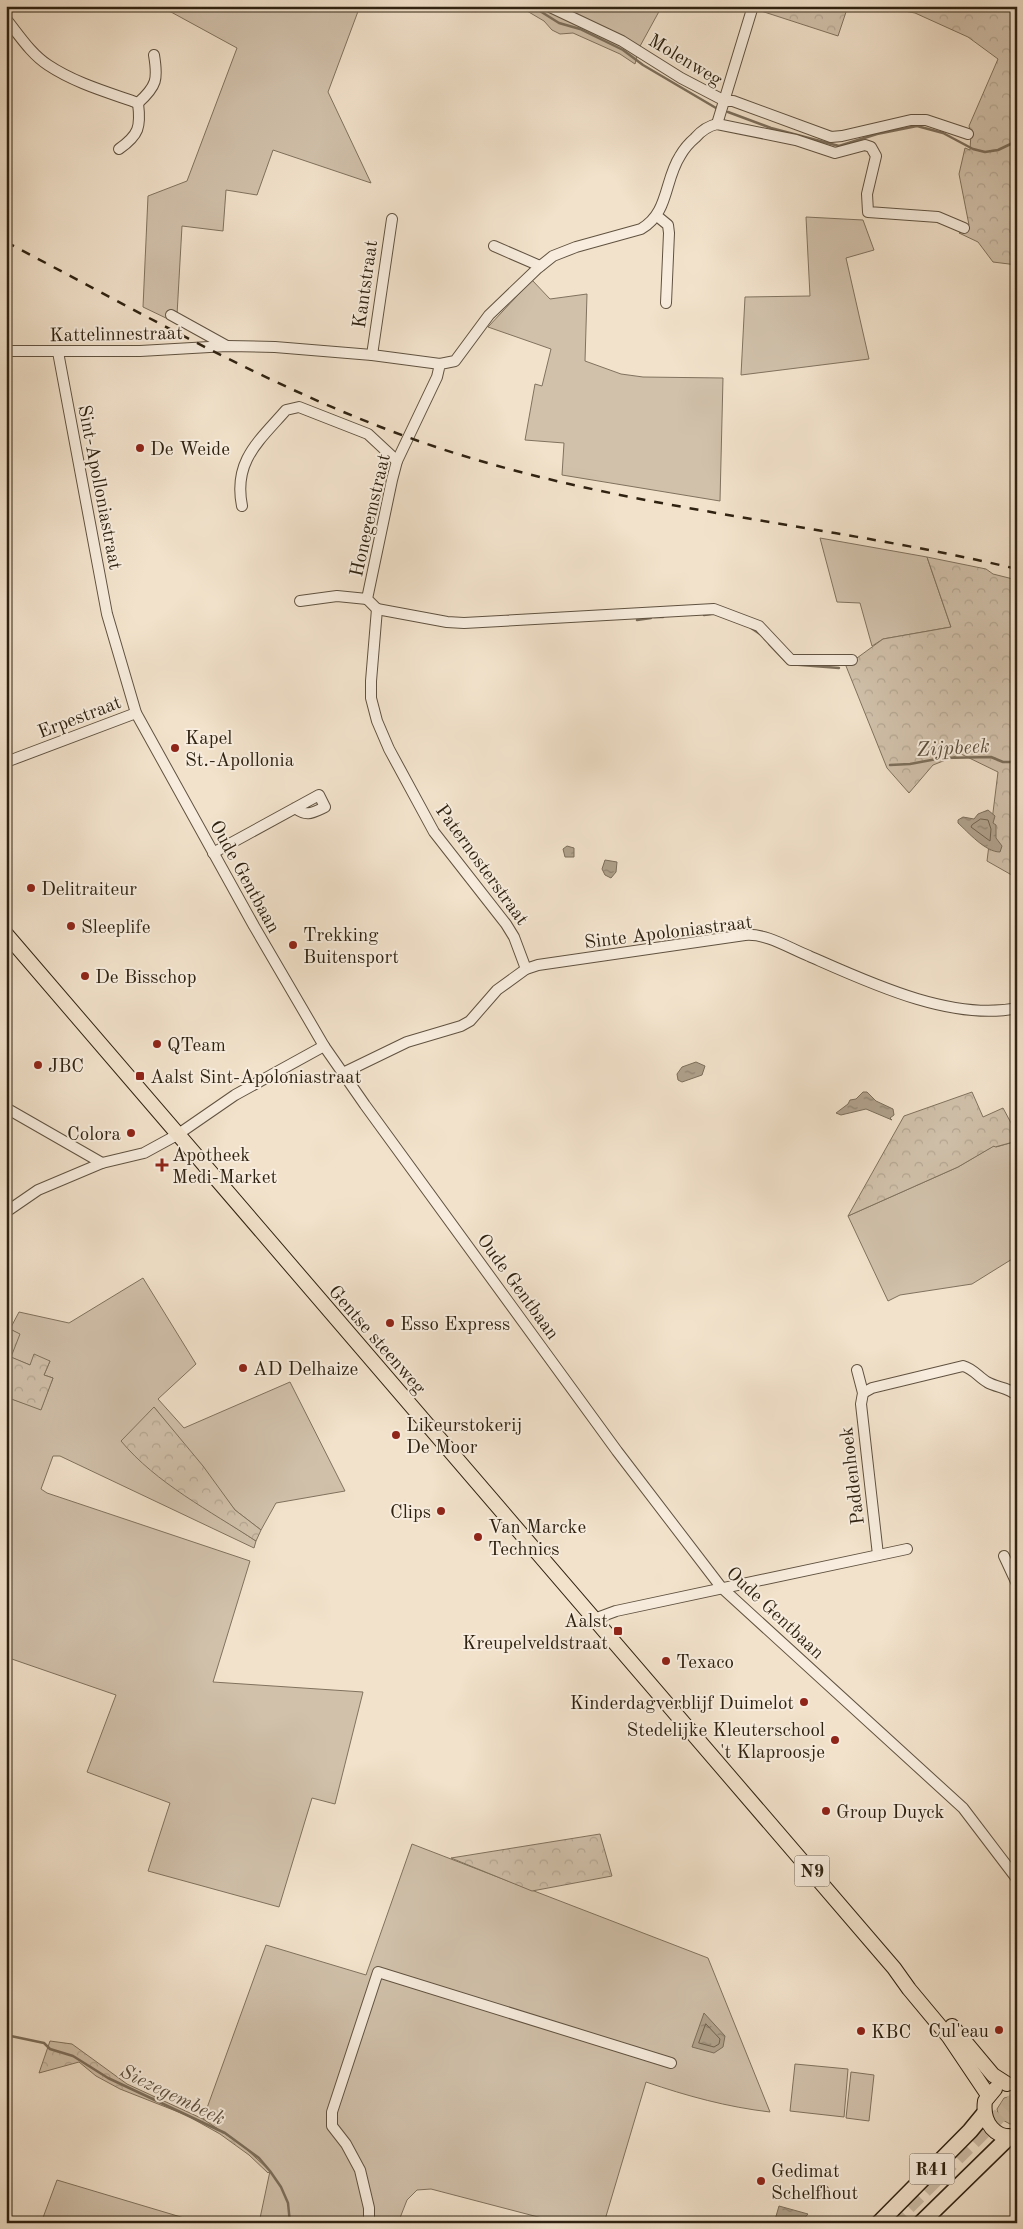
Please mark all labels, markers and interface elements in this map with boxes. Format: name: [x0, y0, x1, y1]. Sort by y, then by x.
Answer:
street label: Molenweg: [645, 32, 726, 91]
street label: Kantstraat: [351, 239, 382, 330]
street label: Kattelinnestraat: [49, 325, 183, 346]
street label: Sint-Apolloniastraat: [73, 404, 124, 571]
place label: De Weide: [150, 441, 230, 460]
marker: De Weide: [134, 442, 146, 454]
street label: Honegemstraat: [348, 452, 395, 579]
street label: Erpestraat: [36, 694, 124, 743]
place label: Kapel St.-Apollonia: [185, 730, 295, 771]
water label: Zijpbeek: [916, 737, 990, 761]
marker: Kapel St.-Apollonia: [169, 742, 181, 754]
street label: Paternosterstraat: [431, 802, 531, 929]
street label: Oude Gentbaan: [205, 818, 283, 937]
place label: Delitraiteur: [41, 881, 137, 900]
marker: Delitraiteur: [25, 882, 37, 894]
street label: Sinte Apoloniastraat: [583, 914, 753, 953]
place label: Sleeplife: [81, 919, 151, 938]
marker: Sleeplife: [65, 920, 77, 932]
place label: Trekking Buitensport: [303, 927, 399, 968]
marker: Trekking Buitensport: [287, 939, 299, 951]
place label: De Bisschop: [95, 969, 197, 988]
marker: De Bisschop: [79, 970, 91, 982]
place label: QTeam: [167, 1037, 226, 1056]
marker: QTeam: [151, 1038, 163, 1050]
place label: JBC: [48, 1058, 84, 1077]
marker: JBC: [32, 1059, 44, 1071]
place label: Aalst Sint-Apoloniastraat: [150, 1069, 361, 1088]
marker: Aalst Sint-Apoloniastraat: [134, 1070, 146, 1082]
place label: Colora: [67, 1126, 122, 1145]
marker: Colora: [125, 1127, 137, 1139]
place label: Apotheek Medi-Market: [172, 1147, 277, 1188]
marker: Apotheek Medi-Market: [156, 1159, 168, 1171]
street label: Oude Gentbaan: [472, 1231, 562, 1344]
street label: Gentse steenweg: [324, 1283, 429, 1399]
place label: Esso Express: [400, 1316, 510, 1335]
marker: Esso Express: [384, 1317, 396, 1329]
place label: AD Delhaize: [253, 1361, 358, 1380]
marker: AD Delhaize: [237, 1362, 249, 1374]
place label: Likeurstokerij De Moor: [406, 1417, 522, 1458]
street label: Paddenhoek: [838, 1425, 869, 1526]
marker: Likeurstokerij De Moor: [390, 1429, 402, 1441]
place label: Clips: [390, 1504, 431, 1523]
marker: Clips: [435, 1505, 447, 1517]
place label: Van Marcke Technics: [488, 1519, 586, 1560]
marker: Van Marcke Technics: [472, 1531, 484, 1543]
street label: Oude Gentbaan: [722, 1564, 827, 1664]
place label: Aalst Kreupelveldstraat: [462, 1613, 608, 1654]
marker: Aalst Kreupelveldstraat: [612, 1625, 624, 1637]
place label: Texaco: [676, 1654, 734, 1673]
marker: Texaco: [660, 1655, 672, 1667]
place label: Kinderdagverblijf Duimelot: [570, 1695, 794, 1714]
marker: Kinderdagverblijf Duimelot: [798, 1696, 810, 1708]
place label: Stedelijke Kleuterschool 't Klaproosje: [626, 1722, 825, 1763]
marker: Stedelijke Kleuterschool 't Klaproosje: [829, 1734, 841, 1746]
place label: Group Duyck: [836, 1804, 945, 1823]
marker: Group Duyck: [820, 1805, 832, 1817]
road number: N9: [794, 1855, 830, 1886]
place label: Cul'eau: [928, 2023, 989, 2042]
place label: KBC: [871, 2024, 911, 2043]
marker: Cul'eau: [993, 2024, 1005, 2036]
marker: KBC: [855, 2025, 867, 2037]
water label: Siezegembeek: [117, 2062, 228, 2130]
road number: R41: [910, 2154, 954, 2184]
place label: Gedimat Schelfhout: [771, 2163, 858, 2204]
marker: Gedimat Schelfhout: [755, 2175, 767, 2187]

